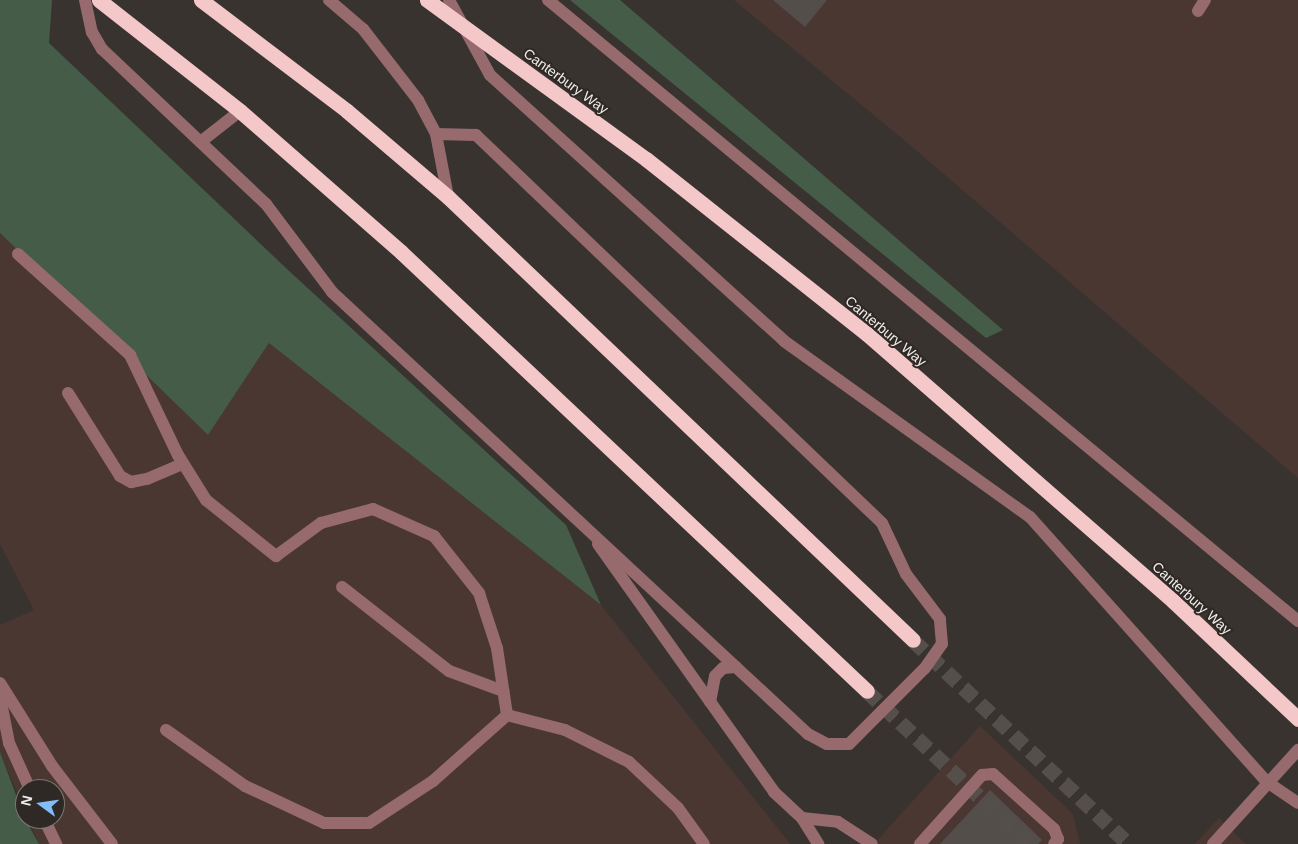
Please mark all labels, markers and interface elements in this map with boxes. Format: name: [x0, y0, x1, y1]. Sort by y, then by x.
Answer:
street label: Canterbury Way: [520, 45, 612, 117]
street label: Canterbury Way: [842, 292, 930, 370]
street label: Canterbury Way: [1149, 558, 1235, 638]
north arrow: [15, 779, 65, 829]
text: N: [17, 794, 35, 807]

